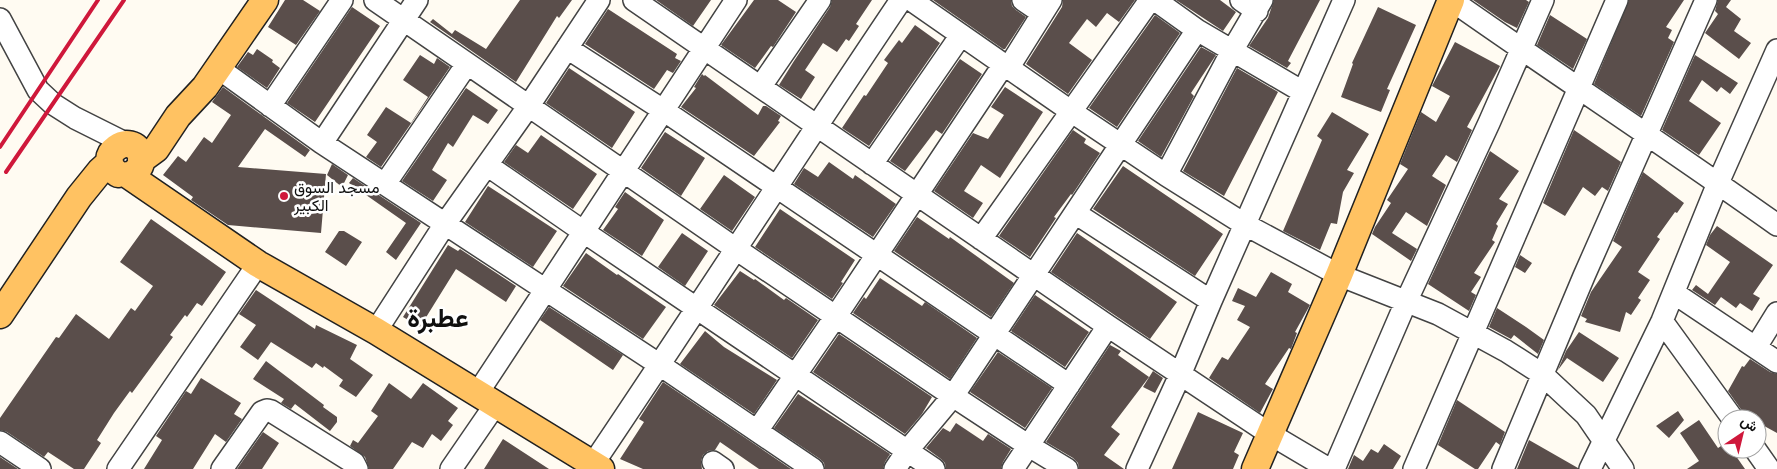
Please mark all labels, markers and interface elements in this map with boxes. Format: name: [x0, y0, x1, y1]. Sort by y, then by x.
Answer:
place label: مسجد السوق الكبير: [293, 176, 380, 216]
marker: مسجد السوق الكبير: [278, 190, 290, 202]
district label: عطبرة: [407, 299, 469, 335]
north arrow: [1717, 409, 1767, 459]
text: ش: [1737, 410, 1762, 436]

